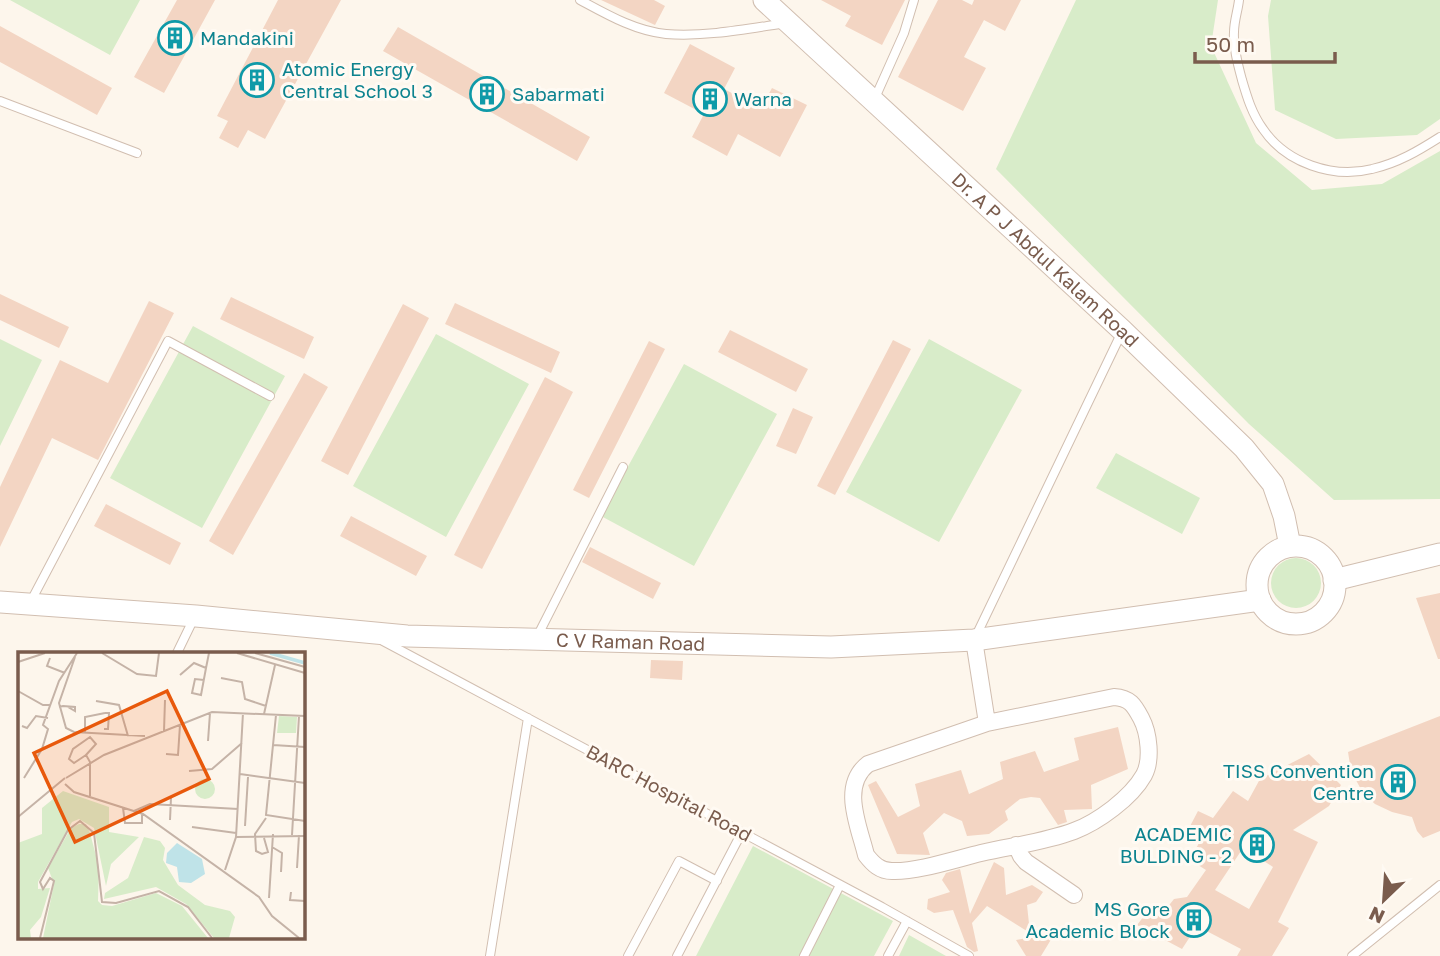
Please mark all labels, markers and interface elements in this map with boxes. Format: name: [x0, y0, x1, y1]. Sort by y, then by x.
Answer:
building icon: Mandakini: [156, 19, 194, 57]
scale bar: [1195, 21, 1335, 65]
place label: Mandakini: [200, 26, 294, 49]
text: 50 m: [1206, 31, 1255, 57]
place label: Atomic Energy Central School 3: [282, 57, 433, 102]
building icon: Atomic Energy Central School 3: [238, 61, 276, 99]
building icon: Sabarmati: [468, 75, 506, 113]
building icon: Warna: [691, 80, 729, 118]
place label: Sabarmati: [512, 82, 605, 105]
place label: Warna: [734, 87, 792, 110]
street label: Dr. A P J Abdul Kalam Road: [948, 167, 1144, 351]
street label: C V Raman Road: [556, 628, 705, 655]
inset map: [18, 652, 304, 939]
street label: BARC Hospital Road: [583, 739, 756, 846]
place label: TISS Convention Centre: [1223, 759, 1374, 804]
building icon: TISS Convention Centre: [1379, 763, 1417, 801]
place label: ACADEMIC BULDING - 2: [1120, 822, 1232, 867]
building icon: ACADEMIC BULDING - 2: [1238, 826, 1276, 864]
north arrow: [1349, 865, 1419, 935]
place label: MS Gore Academic Block: [1026, 897, 1170, 942]
building icon: MS Gore Academic Block: [1175, 901, 1213, 939]
text: N: [1365, 902, 1388, 929]

